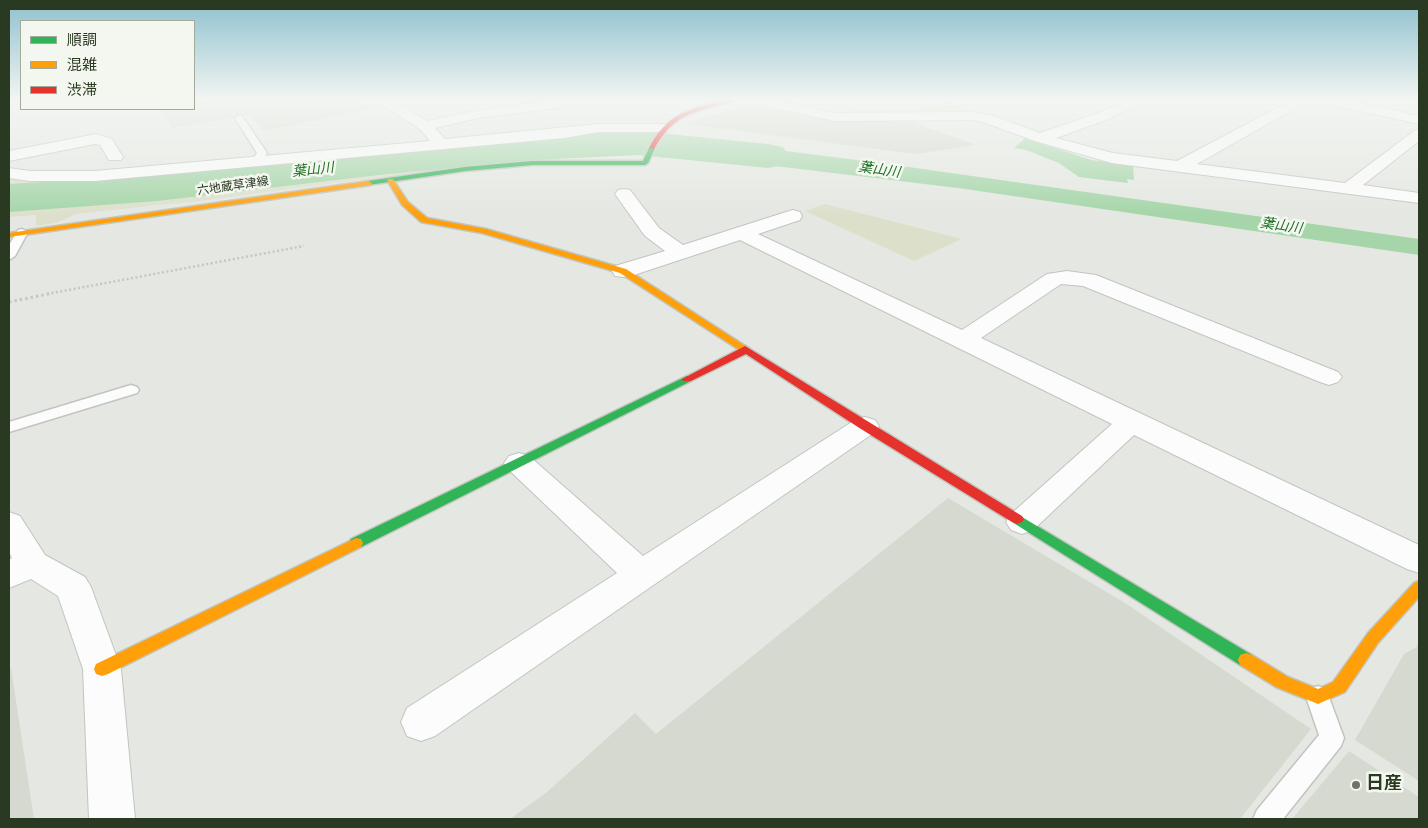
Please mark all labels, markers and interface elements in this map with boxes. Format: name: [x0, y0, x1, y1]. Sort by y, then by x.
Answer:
legend: [20, 20, 195, 110]
text: 順調: [67, 30, 97, 51]
text: 混雑: [67, 55, 97, 76]
text: 渋滞: [67, 80, 97, 101]
water label: 葉山川: [291, 160, 335, 182]
water label: 葉山川: [857, 160, 901, 182]
street label: 六地蔵草津線: [196, 175, 270, 199]
water label: 葉山川: [1259, 216, 1303, 238]
place label: 日産: [1366, 774, 1402, 796]
marker: 日産: [1350, 779, 1362, 791]

